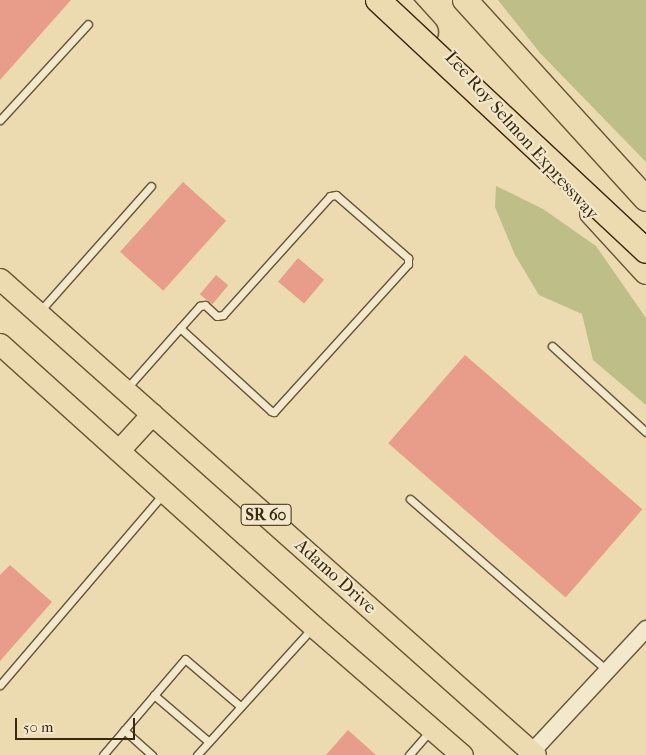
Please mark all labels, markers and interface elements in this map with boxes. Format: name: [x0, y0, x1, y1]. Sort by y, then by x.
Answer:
street label: Lee Roy Selmon Expressway: [440, 47, 602, 225]
road number: SR 60: [240, 502, 292, 528]
street label: Adamo Drive: [290, 535, 380, 619]
scale bar: [18, 708, 138, 740]
text: 50 m: [23, 718, 53, 736]

